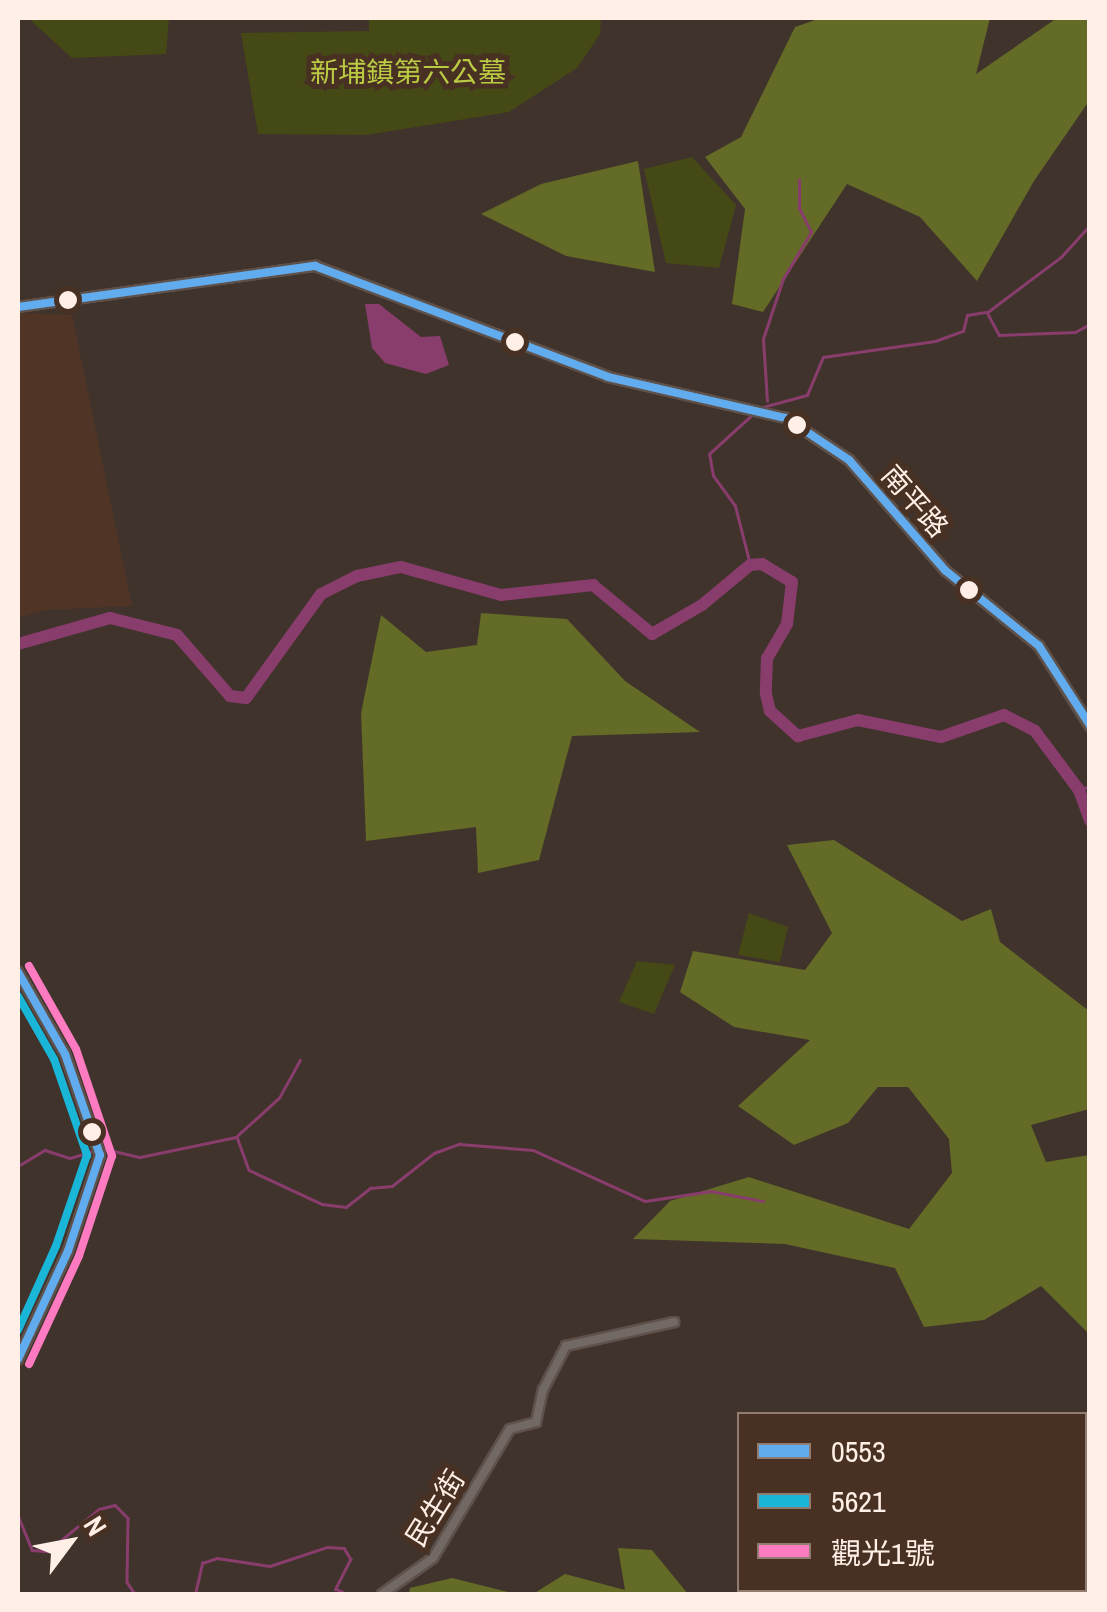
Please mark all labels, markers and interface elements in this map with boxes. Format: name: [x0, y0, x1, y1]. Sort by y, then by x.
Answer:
park label: 新埔鎮第六公墓: [310, 55, 506, 89]
unlabelled marker: [58, 290, 78, 310]
unlabelled marker: [505, 332, 525, 352]
unlabelled marker: [787, 415, 807, 435]
street label: 南平路: [875, 458, 955, 544]
unlabelled marker: [959, 580, 979, 600]
unlabelled marker: [82, 1122, 102, 1142]
legend: [737, 1412, 1087, 1592]
text: 0553: [831, 1431, 886, 1471]
street label: 民生街: [398, 1463, 472, 1553]
text: 5621: [831, 1481, 886, 1521]
north arrow: [20, 1492, 120, 1592]
text: N: [75, 1509, 116, 1543]
text: 觀光1號: [831, 1533, 935, 1573]

